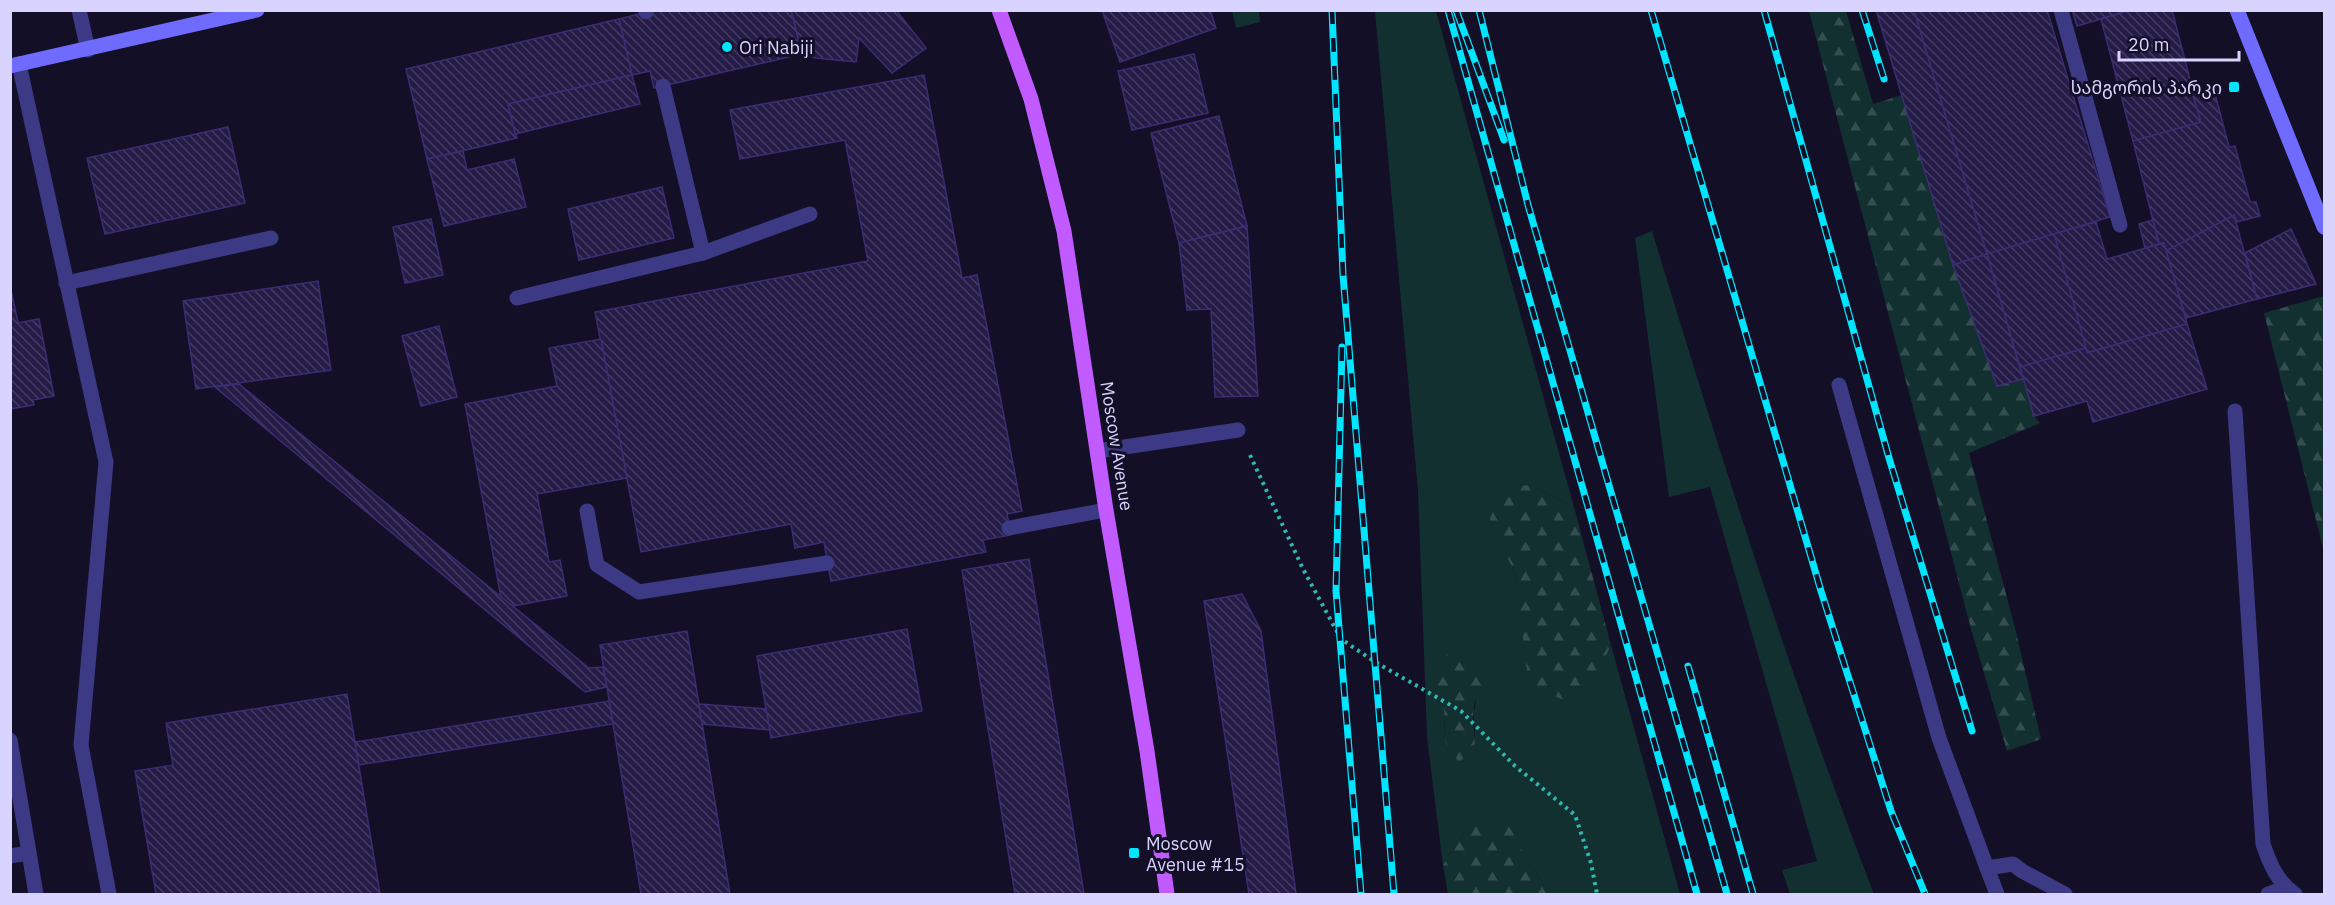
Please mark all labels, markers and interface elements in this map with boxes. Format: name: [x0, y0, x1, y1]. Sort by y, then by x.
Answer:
scale bar: [2119, 24, 2239, 62]
text: 20 m: [2128, 33, 2170, 56]
place label: Ori Nabiji: [739, 36, 813, 59]
marker: Ori Nabiji: [720, 40, 734, 54]
place label: სამგორის პარკი: [2071, 76, 2222, 99]
marker: სამგორის პარკი: [2227, 80, 2241, 94]
street label: Moscow Avenue: [1095, 380, 1139, 512]
place label: Moscow Avenue #15: [1146, 832, 1245, 876]
marker: Moscow Avenue #15: [1127, 846, 1141, 860]

